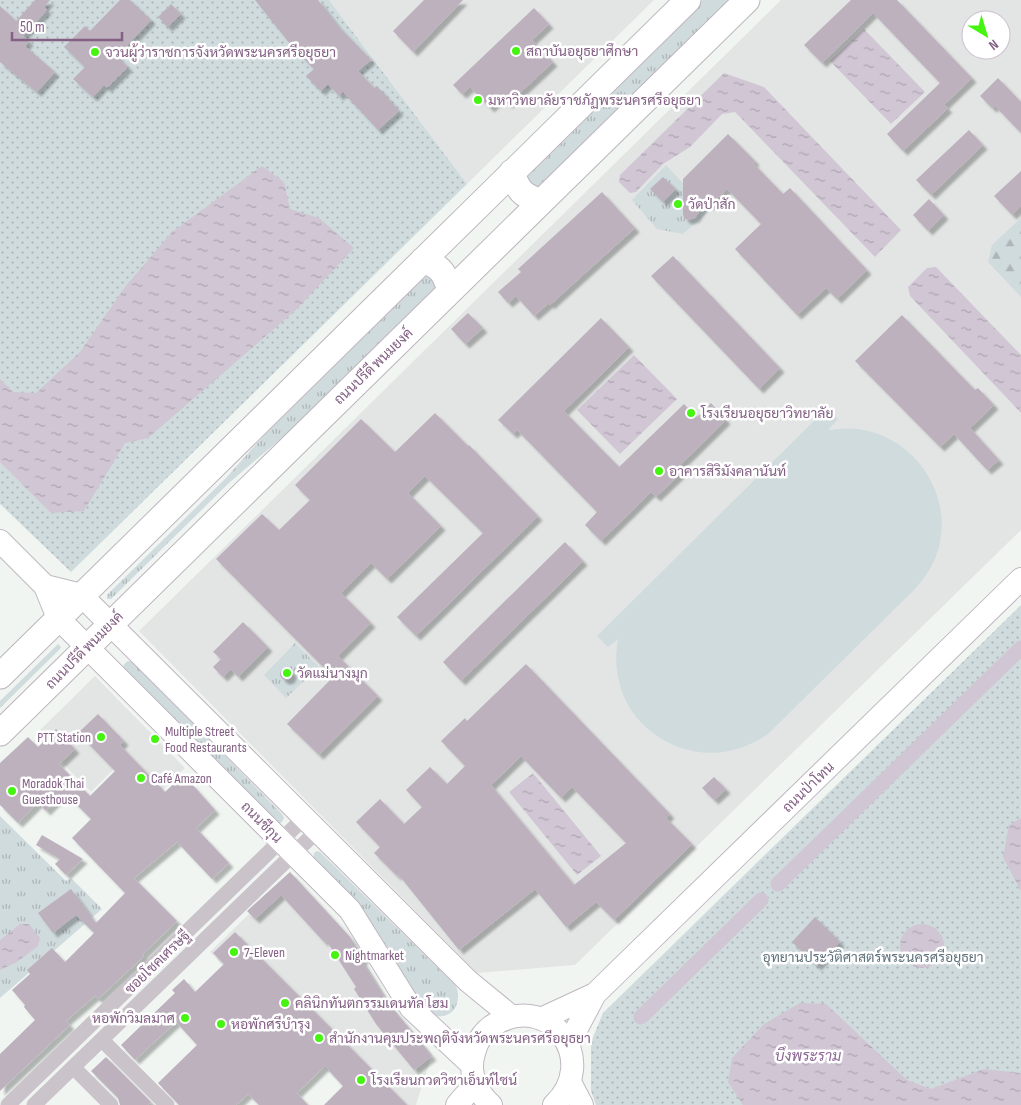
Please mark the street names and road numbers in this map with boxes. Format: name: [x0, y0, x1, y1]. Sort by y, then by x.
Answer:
street label: ถนนปรีดี พนมยงค์: [330, 324, 416, 408]
street label: ถนนปรีดี พนมยงค์: [41, 607, 127, 693]
street label: ถนนป่าโทน: [779, 758, 838, 816]
street label: ถนนชีกุน: [237, 797, 287, 847]
street label: ซอยโชคเศรษฐี: [121, 926, 193, 998]

